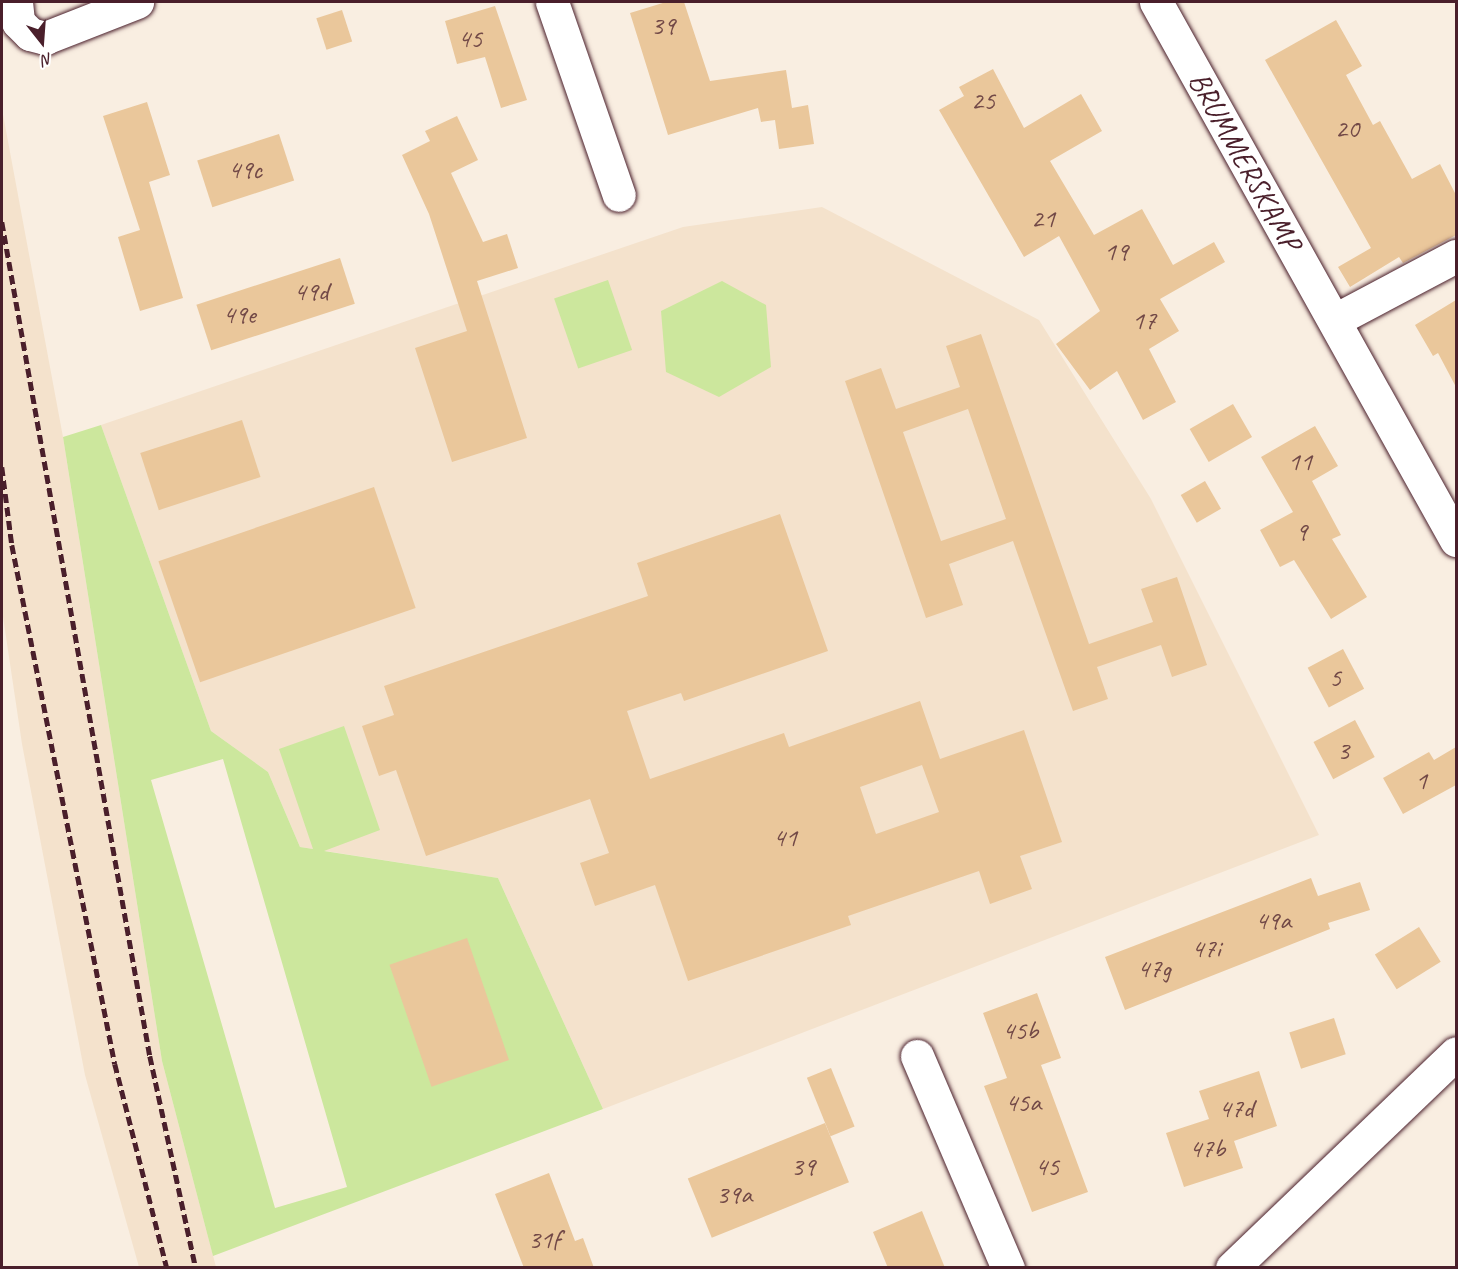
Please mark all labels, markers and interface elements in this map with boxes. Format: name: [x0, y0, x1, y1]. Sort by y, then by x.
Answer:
house number: 39: [651, 10, 675, 42]
north arrow: [12, 12, 72, 72]
house number: 45: [458, 23, 482, 55]
text: N: [40, 48, 55, 70]
street label: BRUMMERSKAMP: [1181, 66, 1309, 256]
house number: 25: [971, 85, 995, 117]
house number: 20: [1335, 113, 1359, 145]
house number: 49c: [228, 154, 262, 186]
house number: 21: [1031, 203, 1055, 235]
house number: 19: [1104, 236, 1128, 268]
house number: 49d: [294, 276, 328, 308]
house number: 49e: [222, 299, 256, 331]
house number: 17: [1132, 305, 1156, 337]
house number: 11: [1288, 446, 1312, 478]
house number: 9: [1295, 516, 1307, 548]
house number: 5: [1329, 662, 1341, 694]
house number: 3: [1337, 735, 1349, 767]
house number: 1: [1415, 765, 1427, 797]
house number: 41: [773, 822, 797, 854]
house number: 49a: [1255, 905, 1291, 937]
house number: 47i: [1191, 933, 1221, 965]
house number: 47g: [1137, 953, 1171, 985]
house number: 45b: [1002, 1015, 1038, 1047]
house number: 45a: [1005, 1087, 1041, 1119]
house number: 47d: [1219, 1093, 1253, 1125]
house number: 47b: [1189, 1133, 1225, 1165]
house number: 39: [791, 1151, 815, 1183]
house number: 45: [1035, 1151, 1059, 1183]
house number: 39a: [716, 1179, 752, 1211]
house number: 31f: [528, 1224, 560, 1256]

